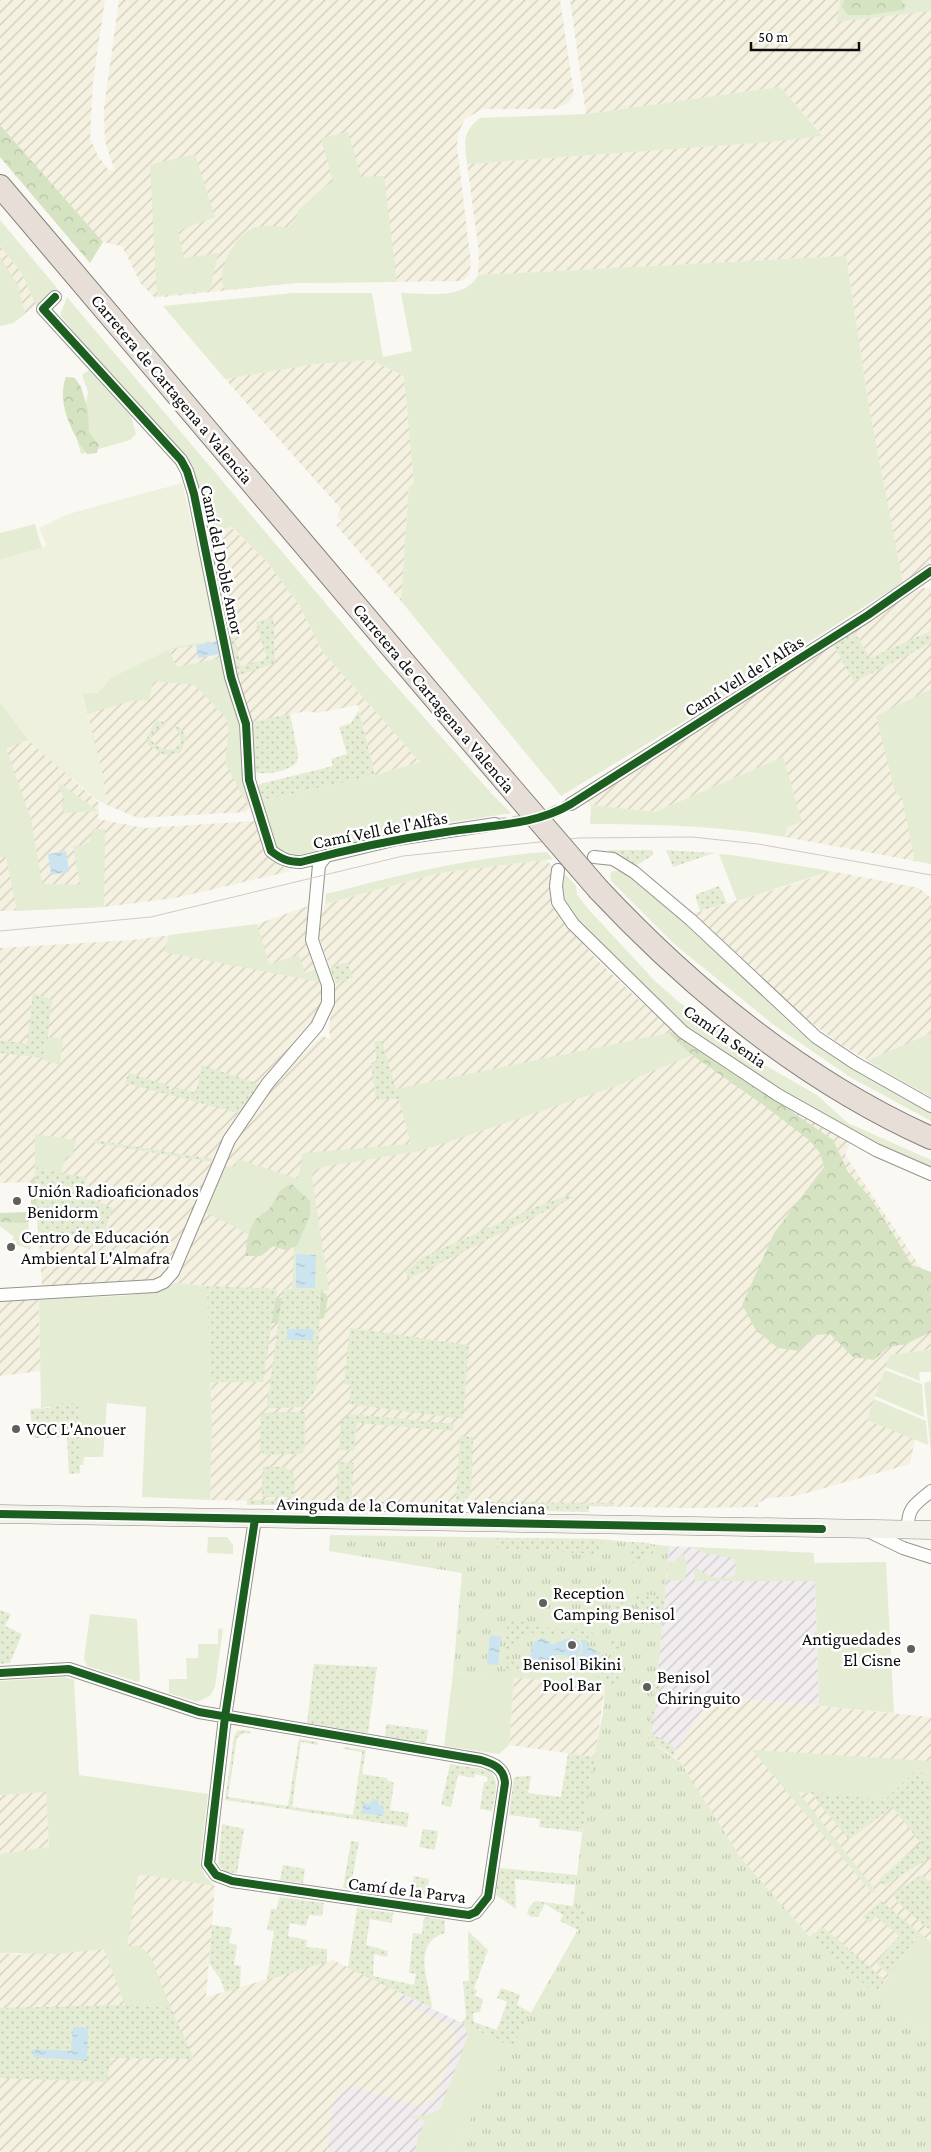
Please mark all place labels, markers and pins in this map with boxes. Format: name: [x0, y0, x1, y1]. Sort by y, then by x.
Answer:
place label: Unión Radioaficionados Benidorm: [27, 1181, 199, 1222]
marker: Unión Radioaficionados Benidorm: [11, 1195, 23, 1207]
place label: Centro de Educación Ambiental L'Almafra: [21, 1227, 170, 1268]
marker: Centro de Educación Ambiental L'Almafra: [5, 1241, 17, 1253]
place label: VCC L'Anouer: [26, 1419, 127, 1439]
marker: VCC L'Anouer: [10, 1423, 22, 1435]
place label: Reception Camping Benisol: [553, 1583, 675, 1624]
marker: Reception Camping Benisol: [537, 1597, 549, 1609]
place label: Antiguedades El Cisne: [802, 1629, 901, 1670]
marker: Benisol Bikini Pool Bar: [566, 1639, 578, 1651]
marker: Antiguedades El Cisne: [905, 1643, 917, 1655]
place label: Benisol Bikini Pool Bar: [523, 1654, 622, 1695]
place label: Benisol Chiringuito: [657, 1667, 741, 1708]
marker: Benisol Chiringuito: [641, 1681, 653, 1693]

